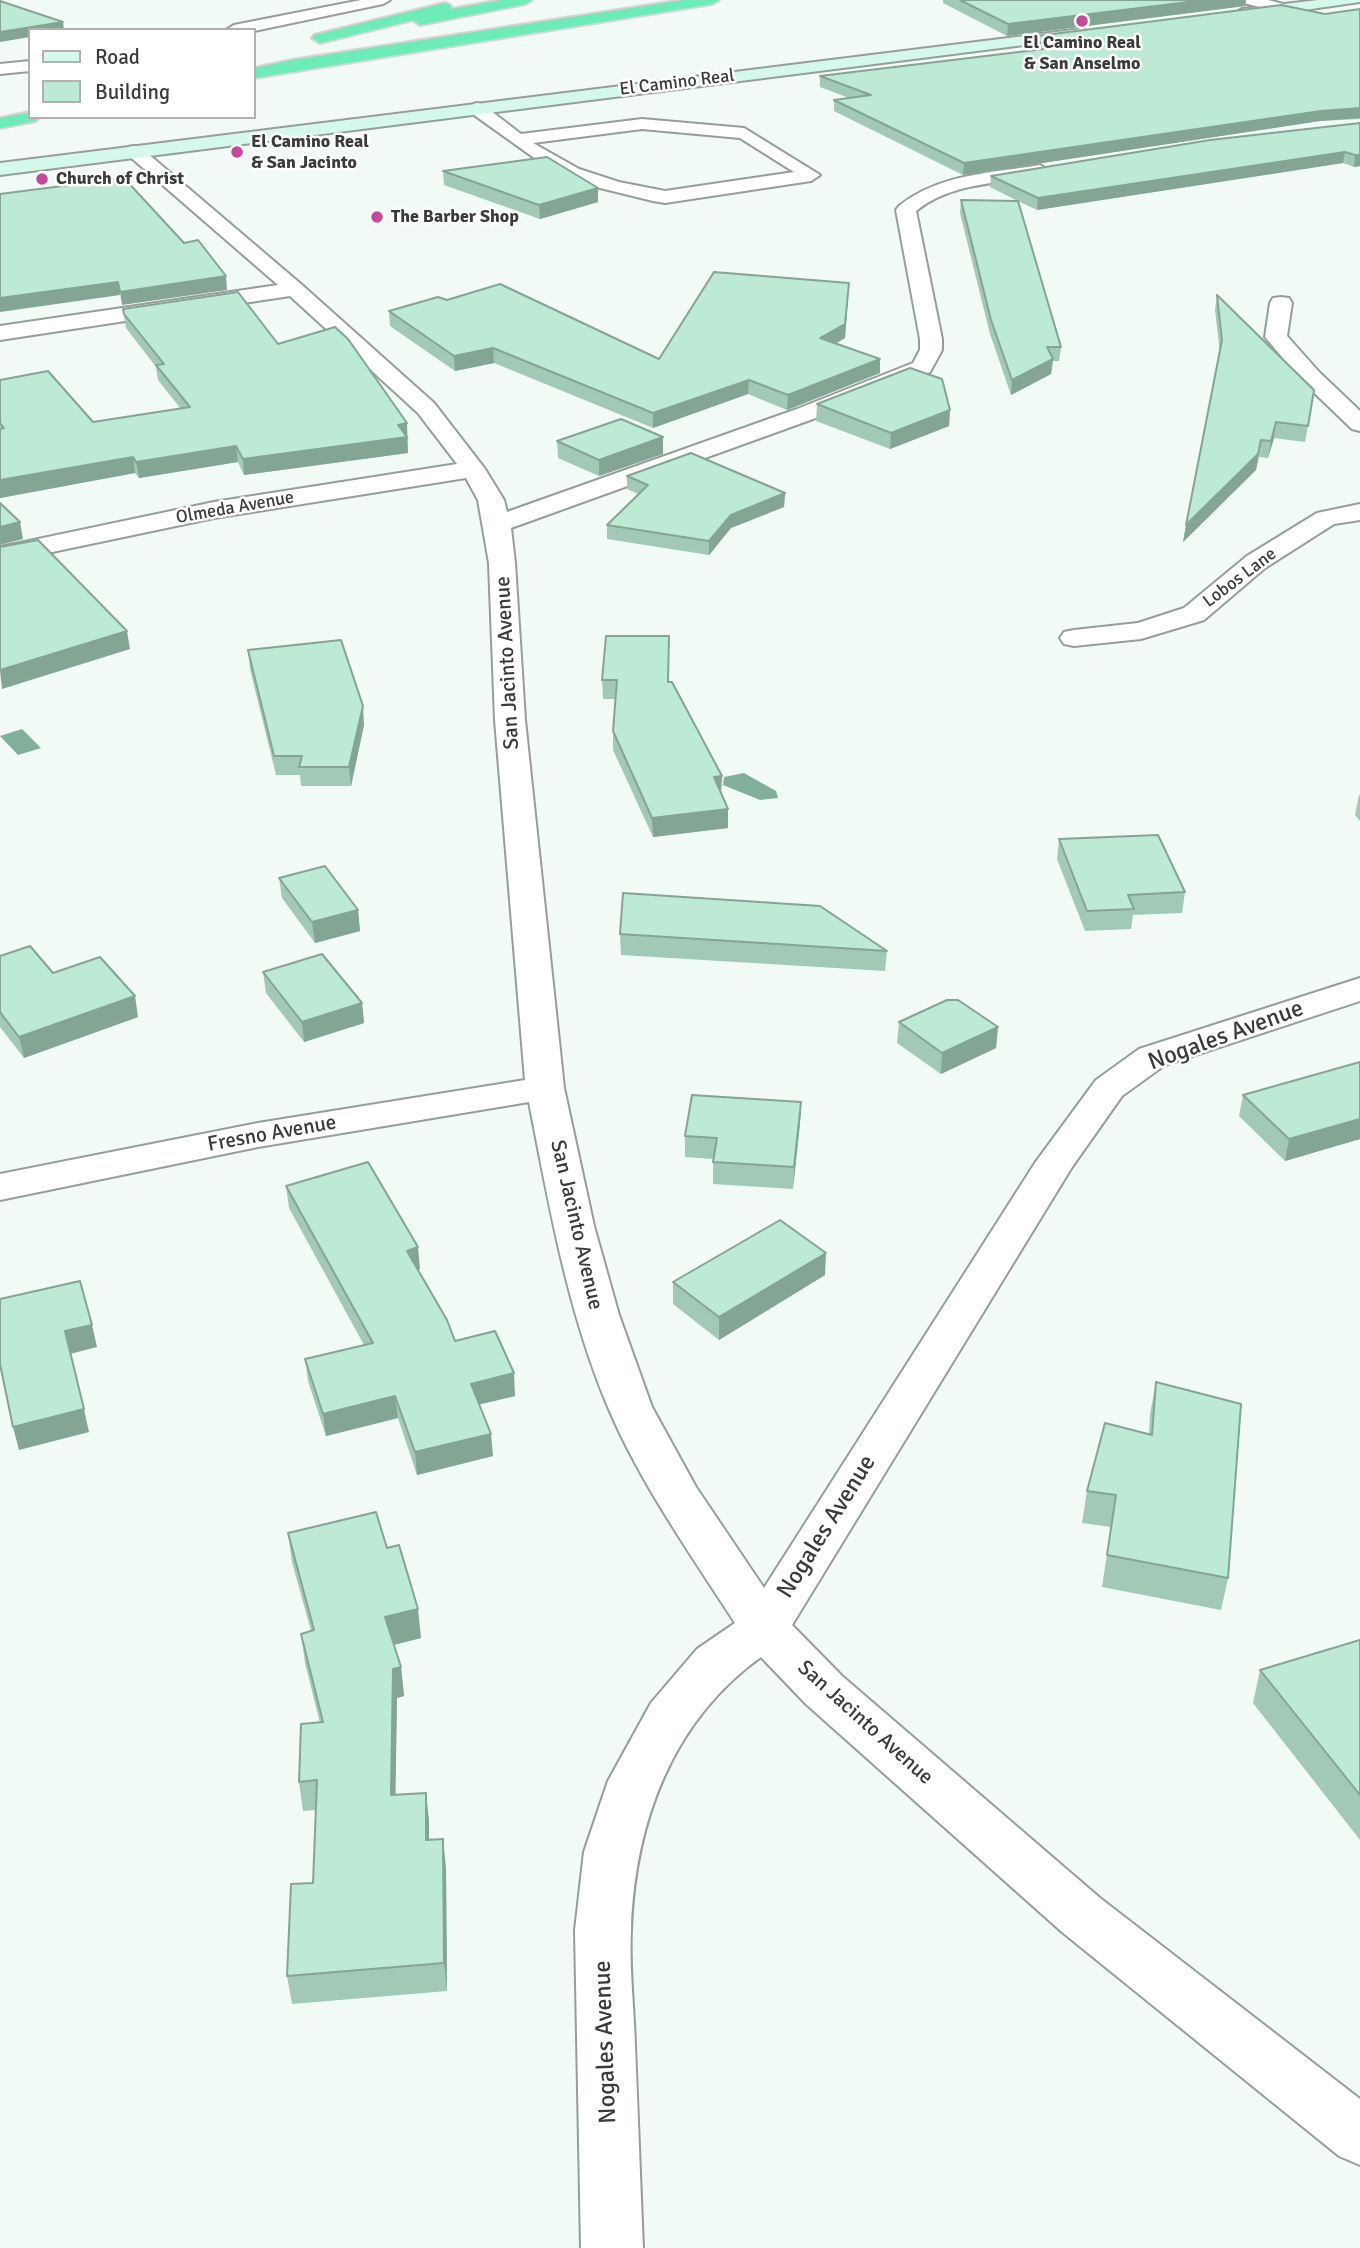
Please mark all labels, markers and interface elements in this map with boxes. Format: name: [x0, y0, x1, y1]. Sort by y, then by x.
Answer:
marker: El Camino Real & San Anselmo: [1074, 13, 1090, 29]
legend: [28, 28, 256, 119]
place label: El Camino Real & San Anselmo: [1023, 32, 1141, 74]
text: Road: [95, 44, 140, 70]
street label: El Camino Real: [618, 65, 736, 101]
text: Building: [95, 79, 170, 105]
place label: El Camino Real & San Jacinto: [251, 131, 369, 174]
marker: El Camino Real & San Jacinto: [229, 144, 245, 160]
place label: Church of Christ: [56, 168, 184, 190]
marker: Church of Christ: [34, 171, 50, 187]
place label: The Barber Shop: [391, 206, 519, 228]
marker: The Barber Shop: [369, 209, 385, 225]
street label: Olmeda Avenue: [174, 487, 296, 529]
street label: Lobos Lane: [1199, 543, 1281, 613]
street label: San Jacinto Avenue: [491, 576, 525, 750]
street label: Nogales Avenue: [1144, 995, 1308, 1077]
street label: Fresno Avenue: [206, 1110, 338, 1158]
street label: San Jacinto Avenue: [544, 1138, 608, 1312]
street label: Nogales Avenue: [772, 1450, 882, 1604]
street label: San Jacinto Avenue: [792, 1656, 938, 1790]
street label: Nogales Avenue: [589, 1960, 623, 2124]

